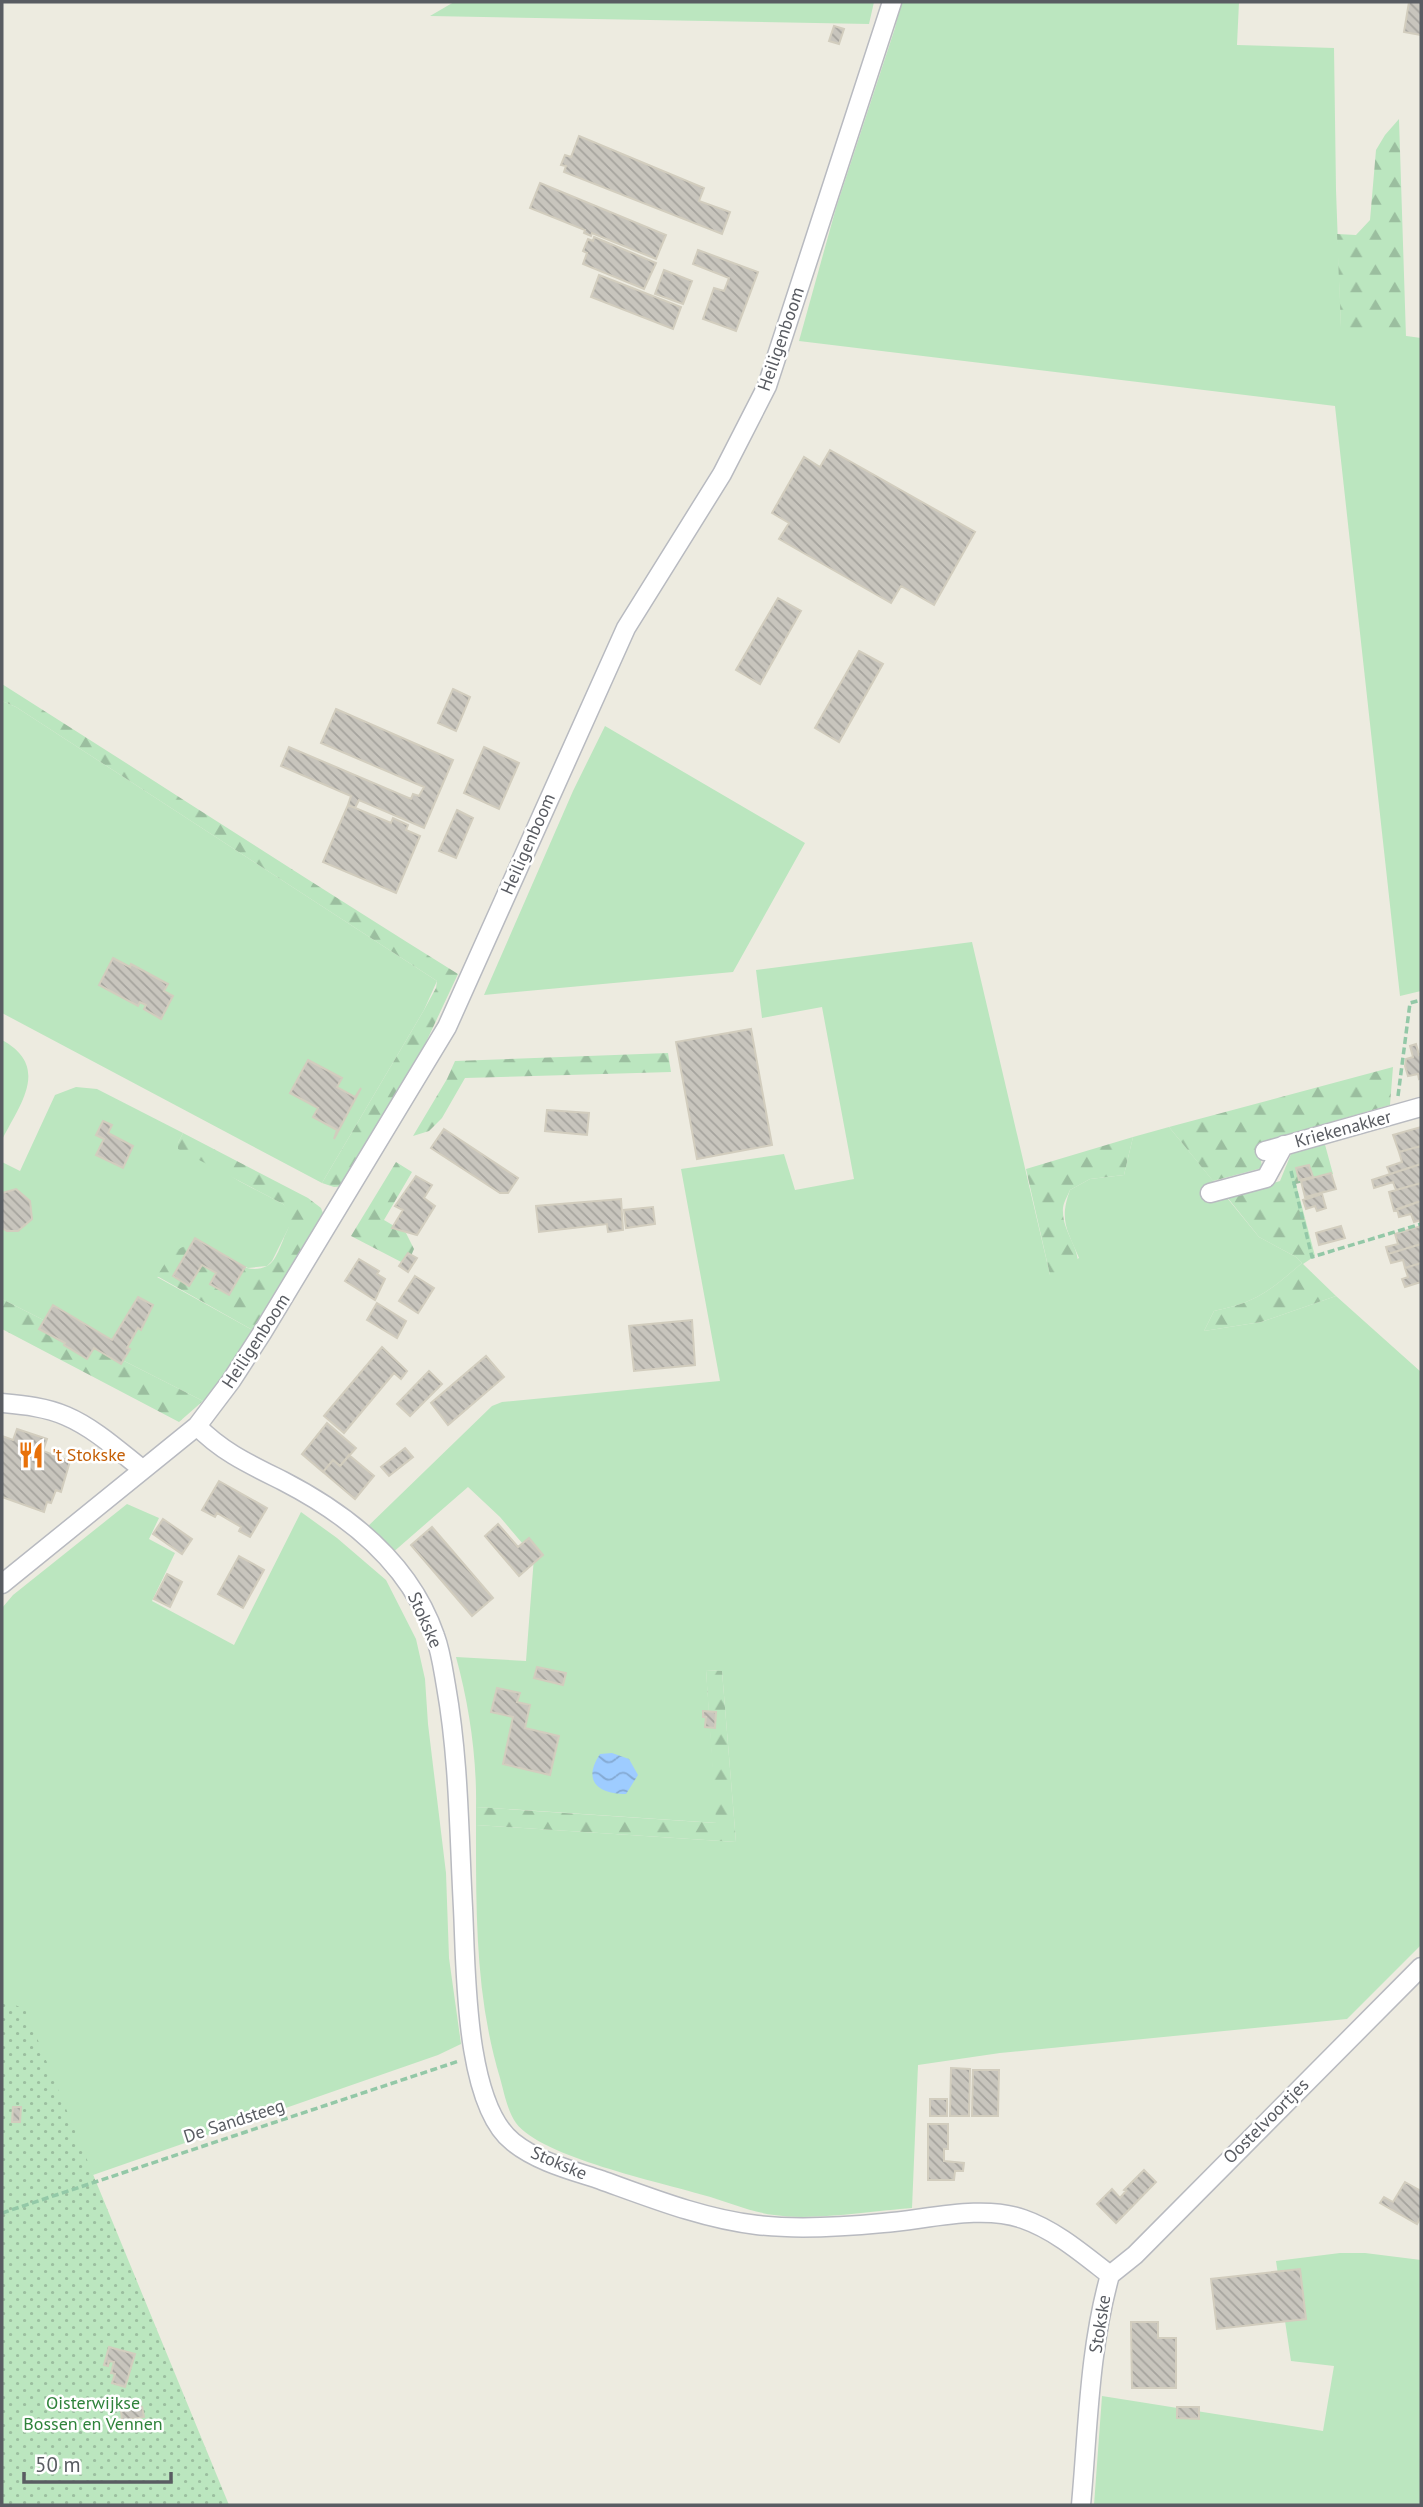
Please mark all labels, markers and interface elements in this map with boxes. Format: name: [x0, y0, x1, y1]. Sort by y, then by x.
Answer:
street label: Heiligenboom: [752, 284, 809, 394]
street label: Heiligenboom: [495, 790, 560, 898]
street label: Kriekenakker: [1292, 1105, 1394, 1152]
street label: Heiligenboom: [216, 1289, 295, 1392]
restaurant icon: 't Stokske: [16, 1440, 46, 1470]
place label: 't Stokske: [52, 1443, 126, 1466]
street label: Stokske: [403, 1588, 448, 1651]
street label: Oostelvoortjes: [1218, 2073, 1313, 2168]
street label: De Sandsteeg: [180, 2093, 287, 2148]
street label: Stokske: [528, 2140, 591, 2185]
street label: Stokske: [1084, 2293, 1115, 2355]
park label: Oisterwijkse Bossen en Vennen: [23, 2391, 163, 2435]
scale bar: [24, 2440, 172, 2484]
text: 50 m: [35, 2451, 81, 2478]

